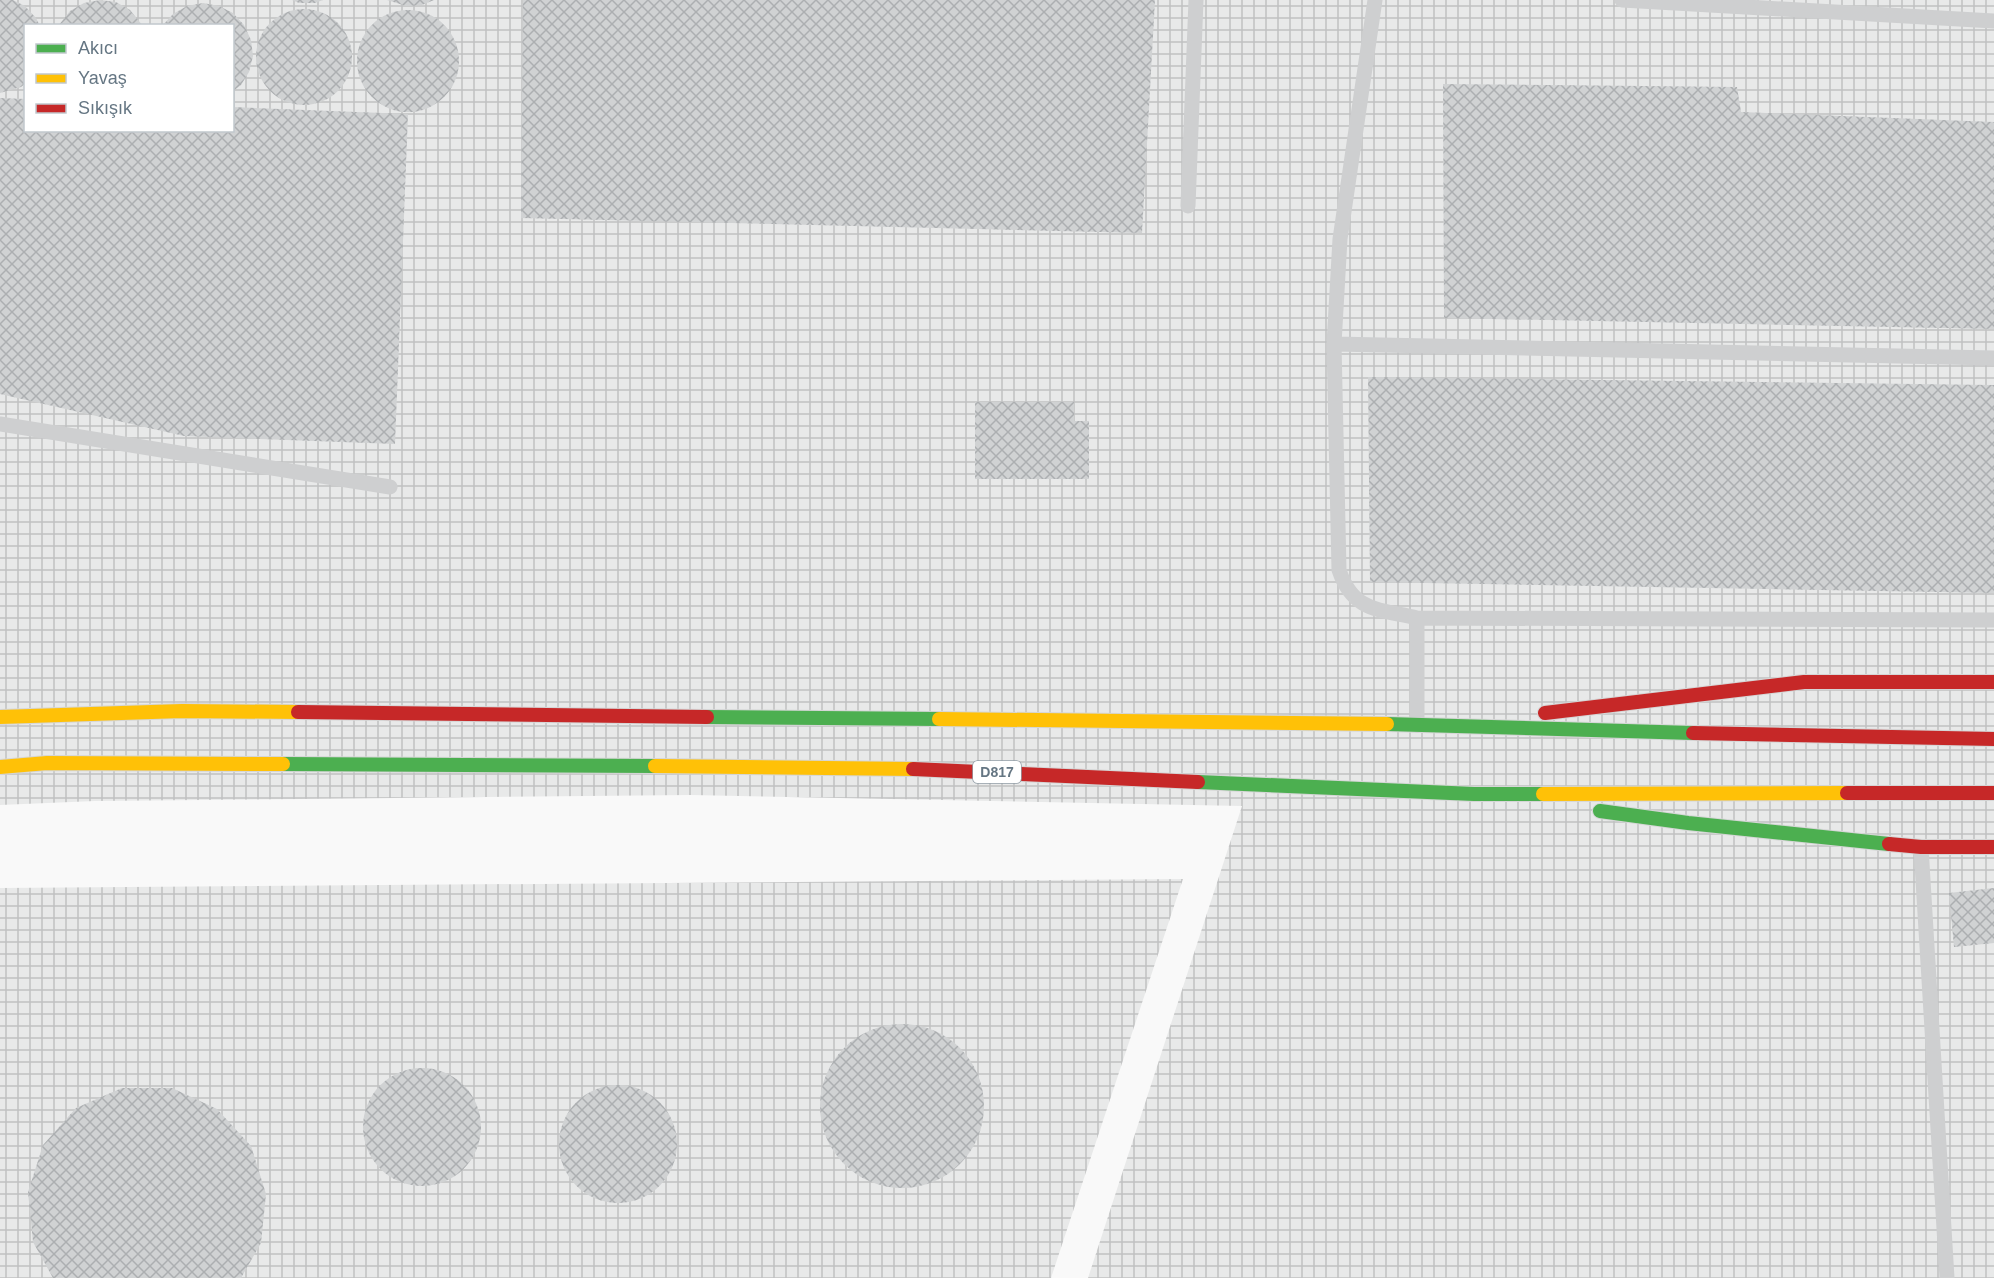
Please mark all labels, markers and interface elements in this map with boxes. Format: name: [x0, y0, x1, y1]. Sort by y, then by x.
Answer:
legend: [24, 24, 234, 132]
text: Akıcı: [78, 38, 118, 58]
text: Yavaş: [78, 68, 127, 88]
text: Sıkışık: [78, 98, 133, 118]
road number: D817: [973, 761, 1021, 783]

